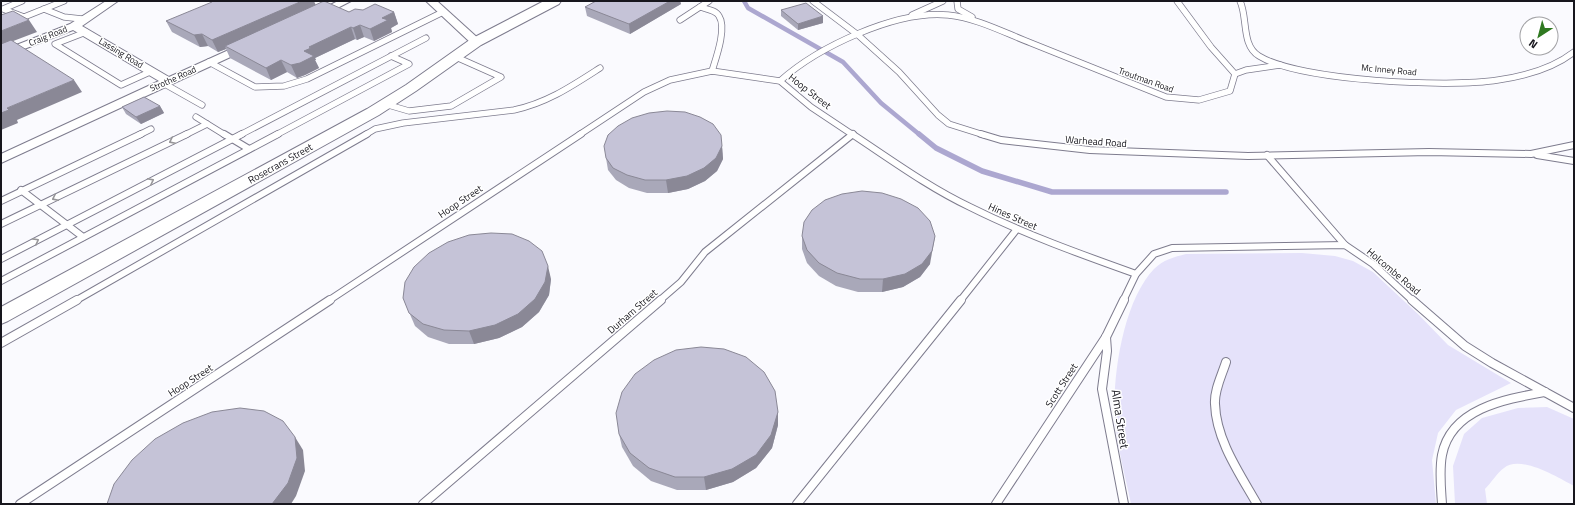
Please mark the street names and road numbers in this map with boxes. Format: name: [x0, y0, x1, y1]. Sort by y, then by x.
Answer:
street label: Craig Road: [27, 22, 69, 49]
street label: Lassing Road: [96, 34, 146, 71]
street label: Mc Inney Road: [1361, 61, 1418, 78]
street label: Strothe Road: [147, 62, 198, 95]
street label: Troutman Road: [1117, 64, 1176, 96]
street label: Hoop Street: [785, 70, 835, 113]
street label: Warhead Road: [1065, 132, 1127, 151]
street label: Rosecrans Street: [245, 139, 316, 187]
street label: Hoop Street: [435, 181, 486, 222]
street label: Hines Street: [986, 199, 1040, 234]
street label: Holcombe Road: [1363, 244, 1424, 298]
street label: Durham Street: [604, 285, 661, 337]
street label: Hoop Street: [165, 360, 216, 400]
street label: Scott Street: [1042, 360, 1082, 410]
street label: Alma Street: [1106, 388, 1135, 451]

